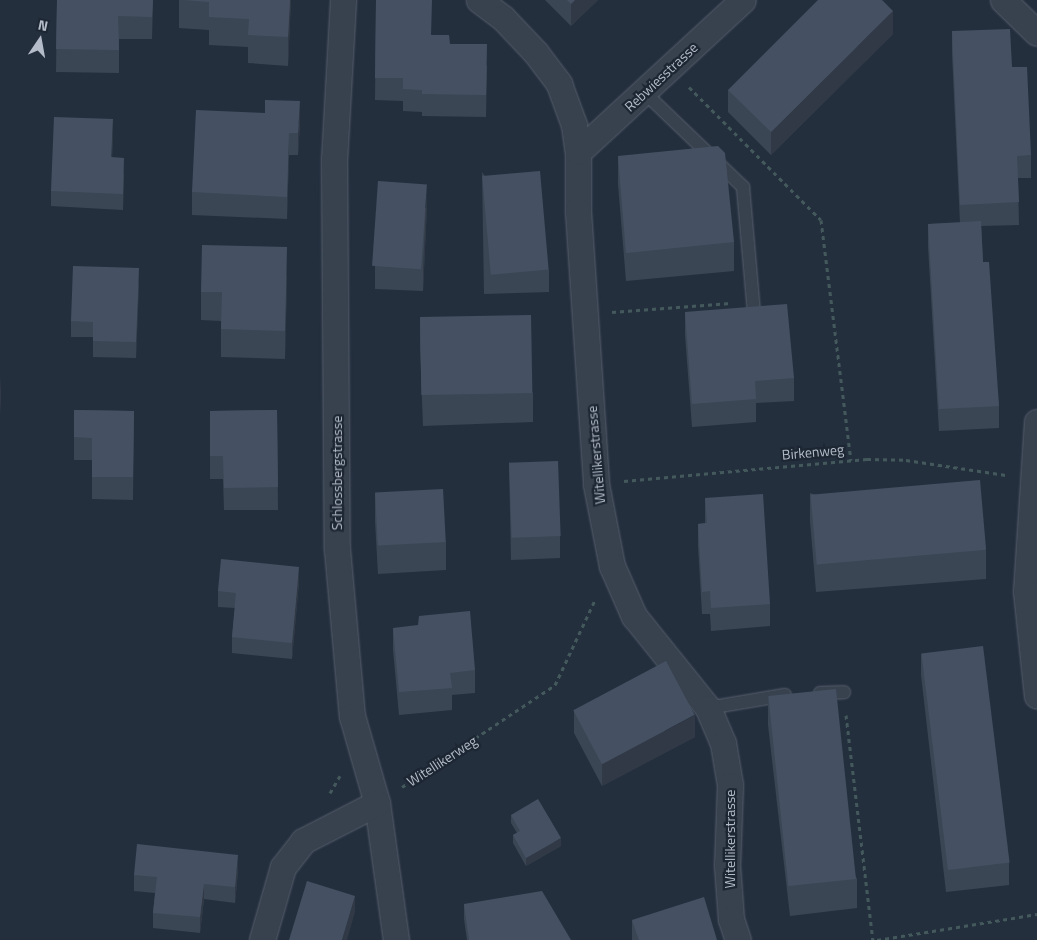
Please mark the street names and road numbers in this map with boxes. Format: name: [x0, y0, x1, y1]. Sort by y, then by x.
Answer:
street label: Rebwiesstrasse: [621, 39, 701, 115]
street label: Witellikerstrasse: [583, 405, 609, 505]
street label: Schlossbergstrasse: [329, 416, 345, 530]
street label: Birkenweg: [781, 441, 845, 463]
street label: Witellikerweg: [404, 732, 480, 790]
street label: Witellikerstrasse: [722, 790, 738, 888]

